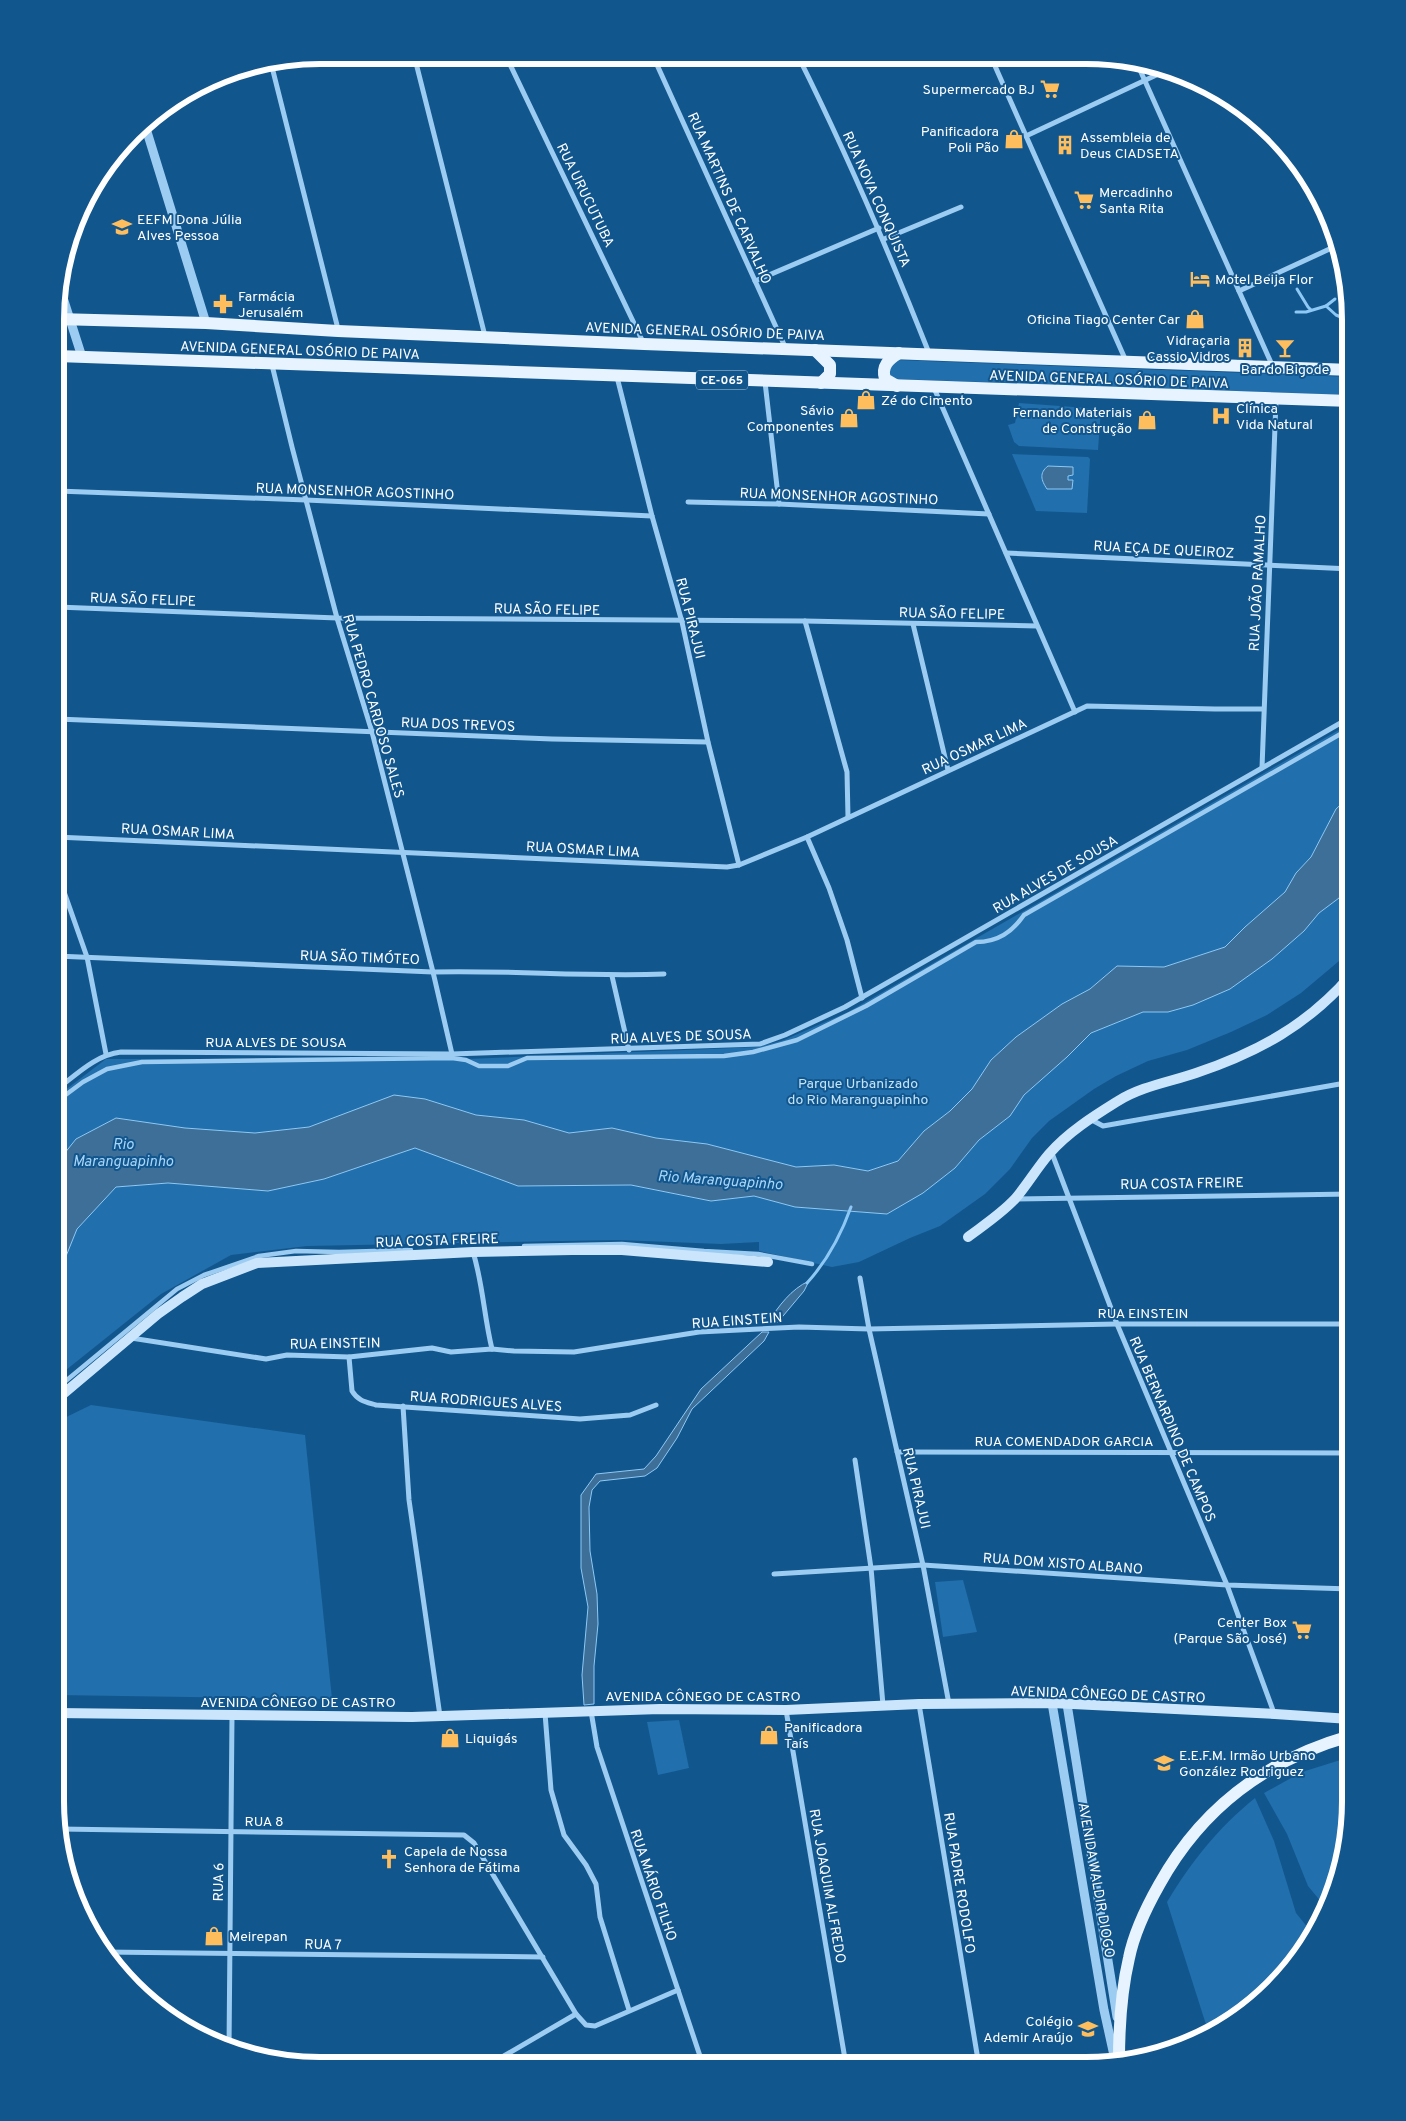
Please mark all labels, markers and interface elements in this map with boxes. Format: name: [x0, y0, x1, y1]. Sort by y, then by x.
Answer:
supermarket icon: Supermercado BJ: [1039, 78, 1061, 100]
place label: Supermercado BJ: [923, 82, 1035, 99]
street label: RUA MARTINS DE CARVALHO: [683, 110, 774, 287]
place label: Panificadora Poli Pão: [921, 124, 999, 157]
shop icon: Panificadora Poli Pão: [1003, 128, 1025, 150]
street label: RUA NOVA CONQUISTA: [838, 129, 913, 270]
place label: Assembleia de Deus CIADSETA: [1080, 130, 1179, 163]
building icon: Assembleia de Deus CIADSETA: [1054, 134, 1076, 156]
street label: RUA URUCUTUBA: [552, 141, 617, 251]
place label: Mercadinho Santa Rita: [1099, 185, 1173, 218]
supermarket icon: Mercadinho Santa Rita: [1073, 189, 1095, 211]
place label: EEFM Dona Júlia Alves Pessoa: [137, 212, 242, 245]
school or university icon: EEFM Dona Júlia Alves Pessoa: [111, 216, 133, 238]
hotel icon: Motel Beija Flor: [1189, 268, 1211, 290]
place label: Motel Beija Flor: [1215, 272, 1314, 289]
place label: Farmácia Jerusalém: [238, 289, 303, 322]
pharmacy icon: Farmácia Jerusalém: [212, 293, 234, 315]
shop icon: Oficina Tiago Center Car: [1184, 308, 1206, 330]
place label: Oficina Tiago Center Car: [1027, 312, 1181, 329]
street label: AVENIDA GENERAL OSÓRIO DE PAIVA: [585, 319, 825, 345]
place label: Vidraçaria Cassio Vidros: [1146, 333, 1230, 366]
building icon: Vidraçaria Cassio Vidros: [1234, 337, 1256, 359]
bar icon: Bar do Bigode: [1274, 337, 1296, 359]
street label: AVENIDA GENERAL OSÓRIO DE PAIVA: [180, 338, 420, 364]
place label: Bar do Bigode: [1241, 362, 1329, 379]
street label: AVENIDA GENERAL OSÓRIO DE PAIVA: [989, 367, 1229, 393]
road number: CE-065: [696, 370, 748, 390]
shop icon: Zé do Cimento: [855, 389, 877, 411]
place label: Zé do Cimento: [881, 393, 973, 410]
place label: Clínica Vida Natural: [1236, 401, 1313, 434]
place label: Sávio Componentes: [747, 403, 834, 436]
place label: Fernando Materiais de Construção: [1012, 405, 1132, 438]
hospital icon: Clínica Vida Natural: [1210, 405, 1232, 427]
shop icon: Sávio Componentes: [838, 407, 860, 429]
shop icon: Fernando Materiais de Construção: [1136, 409, 1158, 431]
street label: RUA MONSENHOR AGOSTINHO: [255, 481, 455, 504]
street label: RUA MONSENHOR AGOSTINHO: [739, 486, 939, 509]
street label: RUA JOÃO RAMALHO: [1246, 514, 1271, 652]
street label: RUA EÇA DE QUEIROZ: [1093, 538, 1235, 563]
street label: RUA PIRAJUI: [671, 576, 708, 661]
street label: RUA SÃO FELIPE: [90, 590, 196, 611]
street label: RUA SÃO FELIPE: [494, 601, 600, 620]
street label: RUA SÃO FELIPE: [899, 605, 1005, 624]
street label: RUA PEDRO CARDOSO SALES: [338, 612, 407, 800]
street label: RUA DOS TREVOS: [400, 715, 515, 736]
street label: RUA OSMAR LIMA: [919, 716, 1030, 779]
street label: RUA OSMAR LIMA: [120, 821, 235, 844]
street label: RUA ALVES DE SOUSA: [990, 833, 1121, 918]
street label: RUA OSMAR LIMA: [525, 839, 640, 862]
street label: RUA SÃO TIMÓTEO: [300, 947, 420, 969]
street label: RUA ALVES DE SOUSA: [610, 1027, 752, 1048]
street label: RUA ALVES DE SOUSA: [205, 1035, 347, 1052]
park label: Parque Urbanizado do Rio Maranguapinho: [788, 1076, 929, 1109]
water label: Rio Maranguapinho: [73, 1136, 173, 1172]
water label: Rio Maranguapinho: [657, 1168, 783, 1195]
street label: RUA COSTA FREIRE: [1120, 1175, 1244, 1194]
street label: RUA COSTA FREIRE: [375, 1231, 499, 1252]
street label: RUA EINSTEIN: [1098, 1306, 1188, 1323]
street label: RUA EINSTEIN: [691, 1310, 783, 1333]
street label: RUA BERNARDINO DE CAMPOS: [1125, 1334, 1219, 1525]
street label: RUA EINSTEIN: [289, 1335, 381, 1354]
street label: RUA RODRIGUES ALVES: [409, 1389, 563, 1416]
street label: RUA COMENDADOR GARCIA: [974, 1434, 1154, 1451]
street label: RUA PIRAJUI: [898, 1446, 933, 1531]
street label: RUA DOM XISTO ALBANO: [982, 1550, 1144, 1579]
place label: Center Box (Parque São José): [1174, 1615, 1287, 1648]
supermarket icon: Center Box (Parque São José): [1291, 1619, 1313, 1641]
street label: AVENIDA CÔNEGO DE CASTRO: [1010, 1683, 1206, 1707]
street label: AVENIDA CÔNEGO DE CASTRO: [605, 1688, 801, 1706]
street label: AVENIDA CÔNEGO DE CASTRO: [200, 1694, 396, 1712]
place label: Panificadora Taís: [784, 1720, 862, 1753]
shop icon: Panificadora Taís: [758, 1724, 780, 1746]
shop icon: Liquigás: [439, 1727, 461, 1749]
place label: Liquigás: [465, 1731, 518, 1748]
place label: E.E.F.M. Irmão Urbano González Rodriguez: [1179, 1748, 1316, 1781]
school or university icon: E.E.F.M. Irmão Urbano González Rodriguez: [1153, 1752, 1175, 1774]
street label: AVENIDA WALDIR DIOGO: [1073, 1801, 1118, 1959]
street label: RUA JOAQUIM ALFREDO: [805, 1808, 848, 1965]
street label: RUA PADRE RODOLFO: [939, 1811, 978, 1955]
street label: RUA 8: [244, 1814, 284, 1831]
street label: RUA MÁRIO FILHO: [626, 1827, 681, 1944]
place label: Capela de Nossa Senhora de Fátima: [404, 1844, 520, 1877]
church icon: Capela de Nossa Senhora de Fátima: [378, 1848, 400, 1870]
street label: RUA 6: [211, 1862, 228, 1902]
shop icon: Meirepan: [203, 1925, 225, 1947]
place label: Meirepan: [229, 1929, 288, 1946]
street label: RUA 7: [304, 1937, 342, 1954]
place label: Colégio Ademir Araújo: [983, 2014, 1073, 2047]
school or university icon: Colégio Ademir Araújo: [1077, 2018, 1099, 2040]

